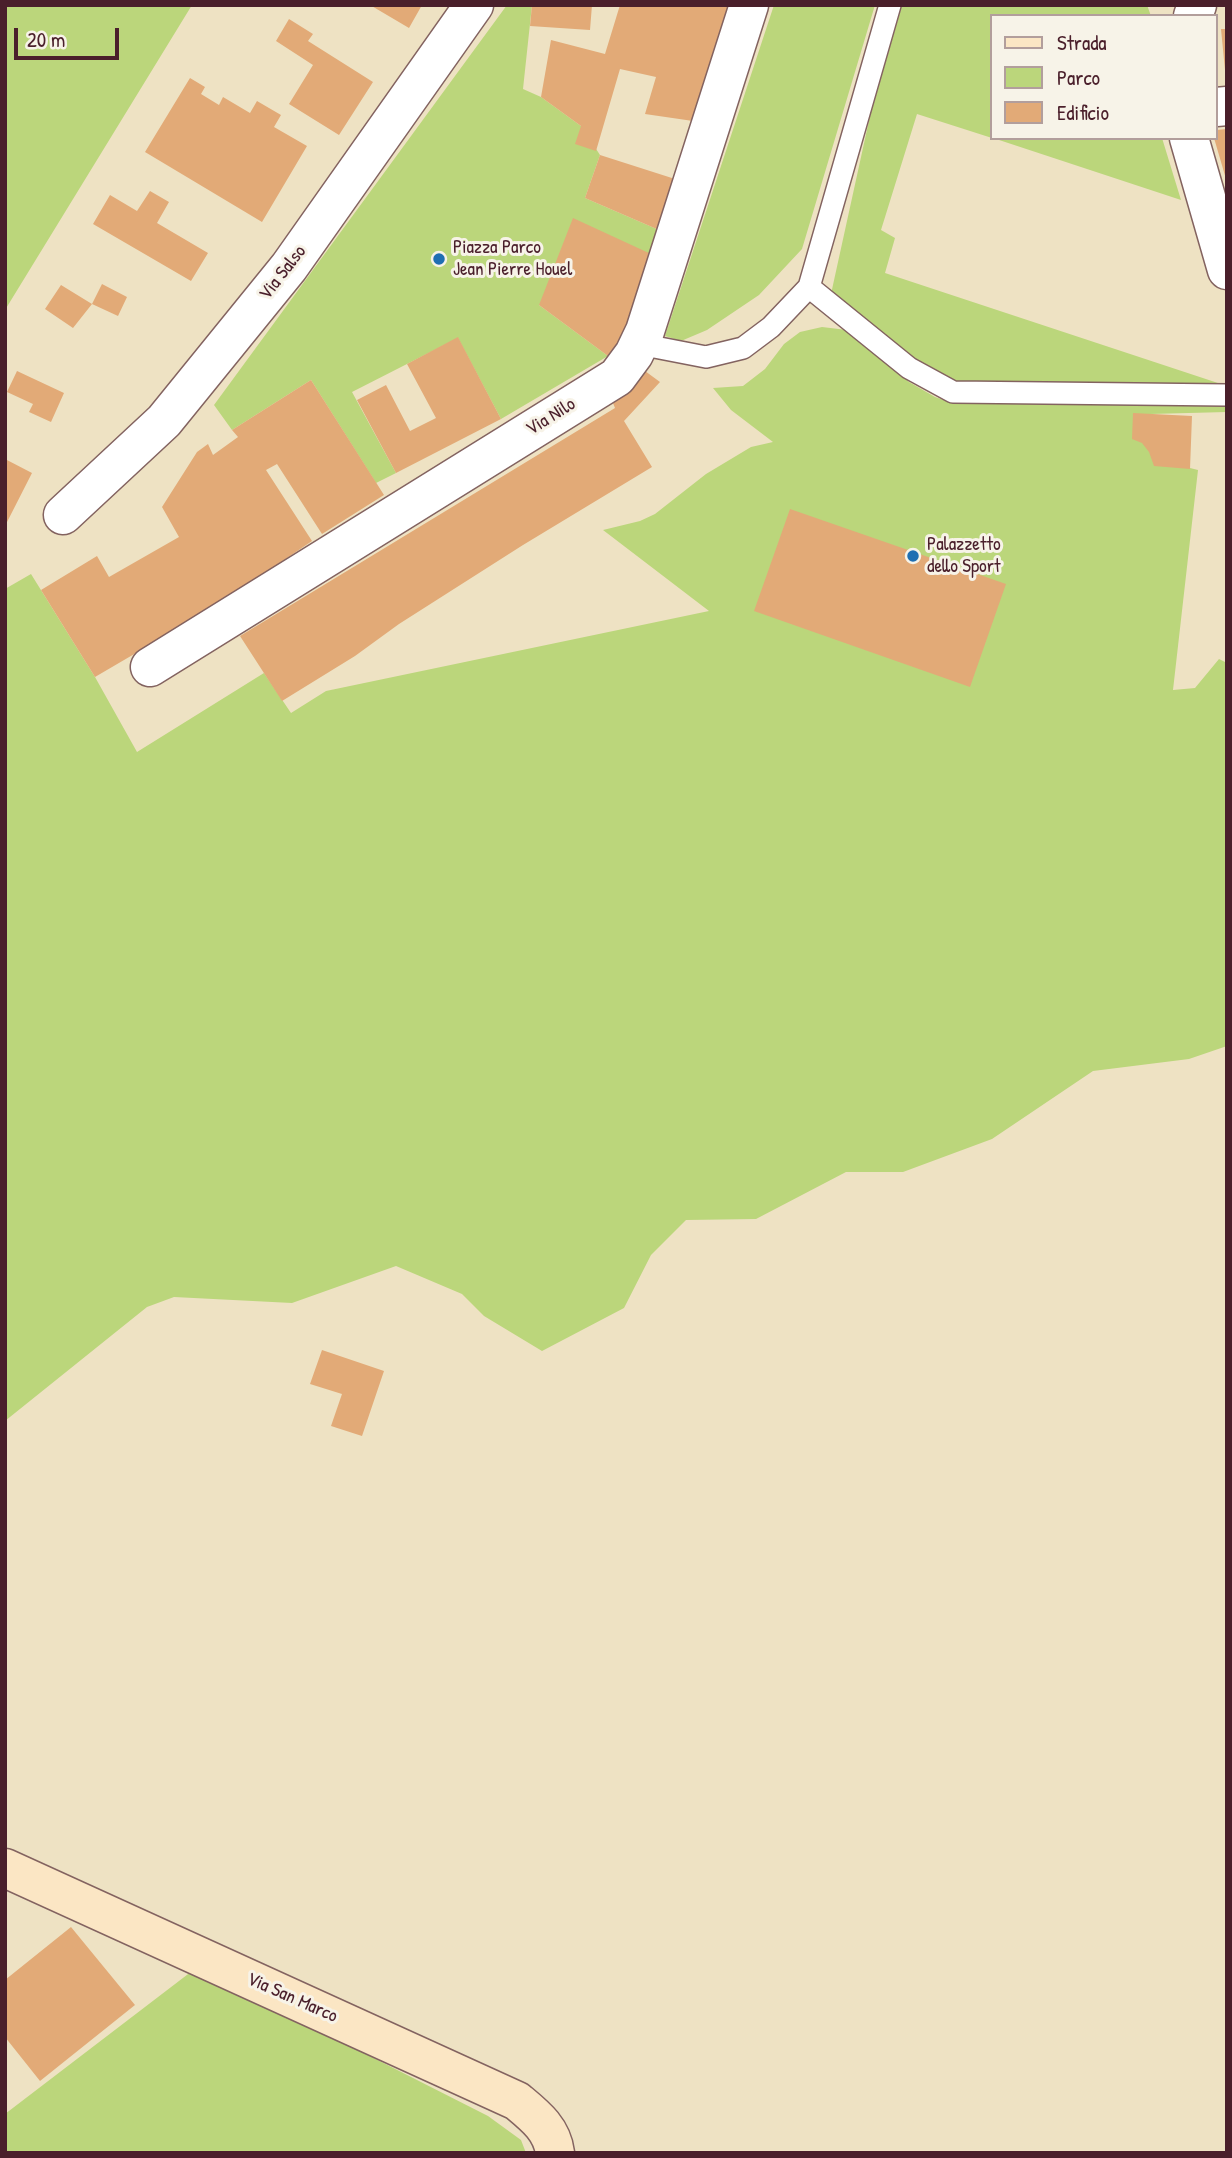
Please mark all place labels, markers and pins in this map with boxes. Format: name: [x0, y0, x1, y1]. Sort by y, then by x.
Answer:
place label: Piazza Parco Jean Pierre Houel: [453, 237, 572, 281]
marker: Piazza Parco Jean Pierre Houel: [431, 251, 447, 267]
place label: Palazzetto dello Sport: [927, 534, 1001, 578]
marker: Palazzetto dello Sport: [905, 548, 921, 564]

